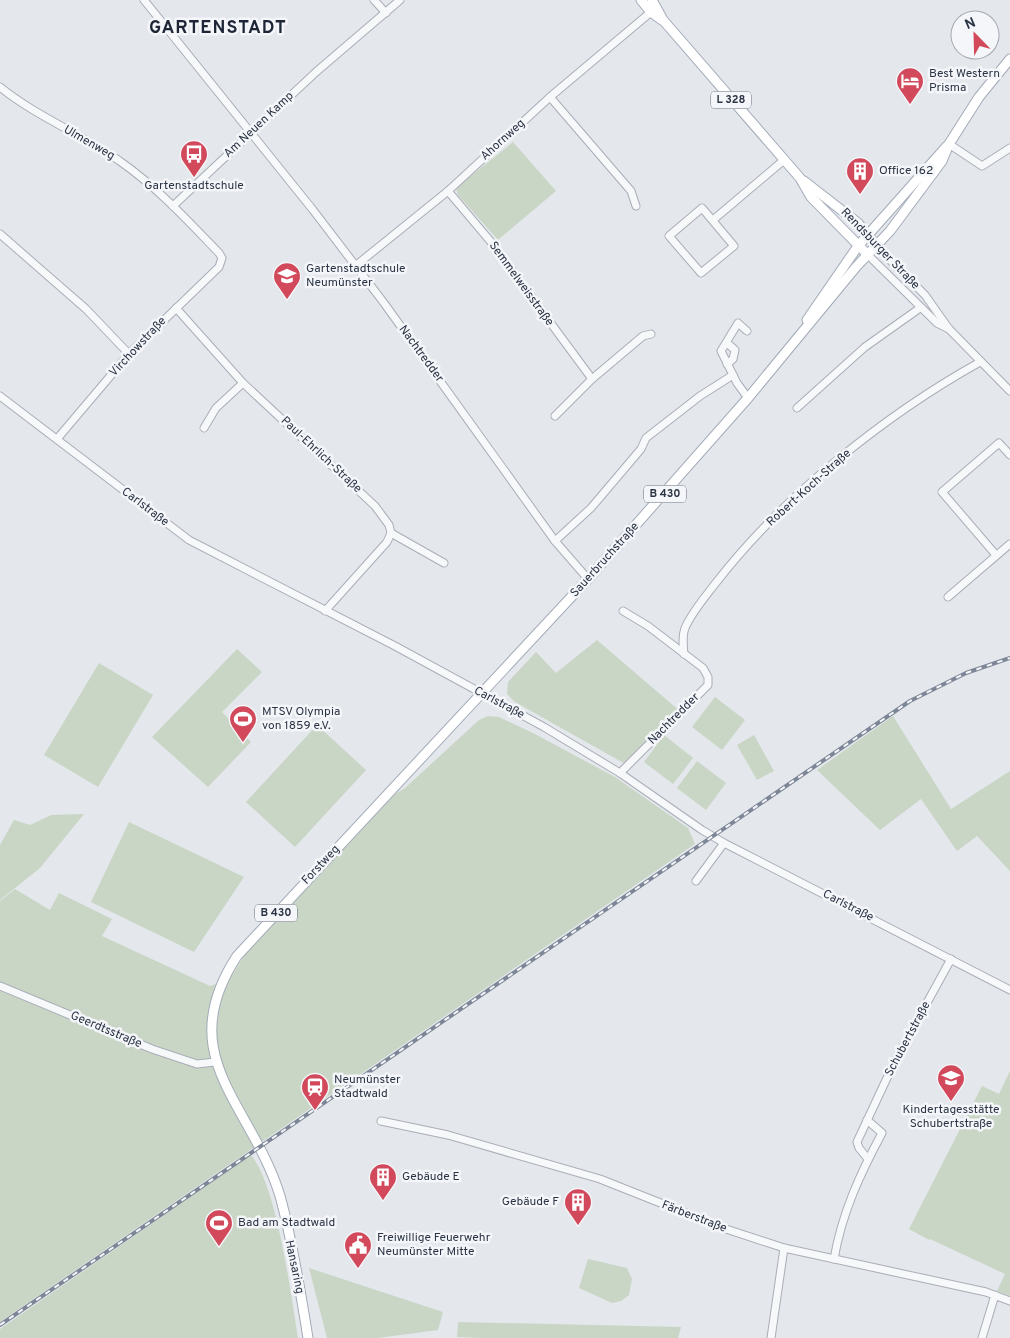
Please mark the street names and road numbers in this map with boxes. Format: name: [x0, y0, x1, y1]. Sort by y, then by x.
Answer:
street label: Am Neuen Kamp: [221, 88, 298, 162]
road number: L 328: [711, 92, 751, 108]
street label: Ahornweg: [477, 116, 529, 164]
street label: Ulmenweg: [60, 122, 118, 164]
street label: Rendsburger Straße: [837, 205, 923, 293]
street label: Semmelweisstraße: [485, 239, 557, 329]
street label: Virchowstraße: [106, 314, 170, 380]
street label: Nachtredder: [395, 322, 447, 386]
street label: Paul-Ehrlich-Straße: [277, 413, 365, 497]
street label: Robert-Koch-Straße: [763, 446, 855, 530]
street label: Carlstraße: [118, 484, 172, 530]
road number: B 430: [644, 486, 686, 502]
street label: Sauerbruchstraße: [567, 519, 643, 601]
street label: Carlstraße: [471, 683, 527, 723]
street label: Nachtredder: [645, 689, 704, 748]
street label: Forstweg: [299, 842, 343, 888]
street label: Carlstraße: [820, 886, 876, 926]
road number: B 430: [255, 904, 297, 921]
street label: Schubertstraße: [882, 999, 934, 1079]
street label: Geerdtsstraße: [68, 1008, 144, 1052]
street label: Färberstraße: [659, 1197, 729, 1237]
street label: Hansaring: [280, 1239, 308, 1295]

